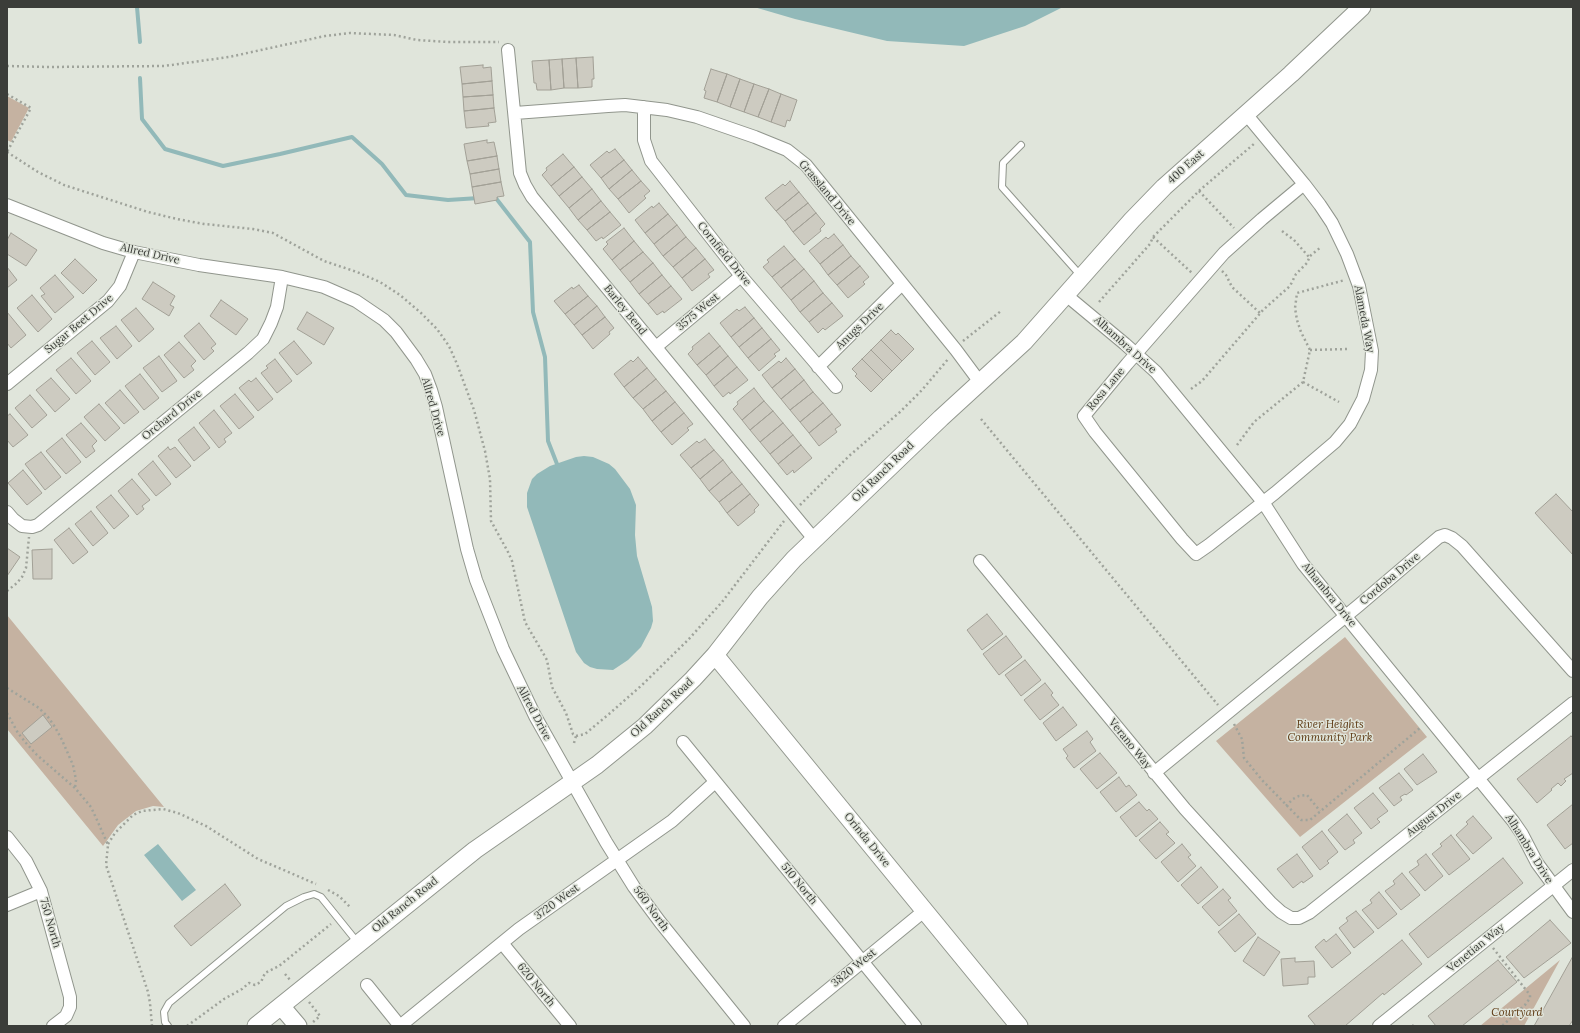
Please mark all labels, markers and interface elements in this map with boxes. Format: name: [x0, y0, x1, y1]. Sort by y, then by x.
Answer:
street label: 400 East: [1165, 147, 1207, 187]
street label: Grassland Drive: [796, 158, 858, 228]
street label: Cornfield Drive: [694, 219, 754, 289]
street label: Allred Drive: [119, 241, 181, 267]
street label: Barley Bend: [601, 282, 649, 338]
street label: Alameda Way: [1351, 284, 1377, 354]
street label: 3575 West: [674, 290, 722, 334]
street label: Sugar Beet Drive: [42, 291, 116, 357]
street label: Anugs Drive: [833, 300, 887, 352]
street label: Alhambra Drive: [1091, 314, 1159, 376]
street label: Rosa Lane: [1084, 365, 1128, 413]
street label: Allred Drive: [418, 376, 448, 438]
street label: Orchard Drive: [139, 387, 205, 443]
street label: Old Ranch Road: [849, 439, 917, 505]
street label: Cordoba Drive: [1357, 550, 1423, 608]
street label: Alhambra Drive: [1299, 560, 1359, 630]
street label: Old Ranch Road: [628, 675, 696, 741]
street label: Allred Drive: [514, 683, 554, 743]
street label: Verano Way: [1106, 716, 1154, 772]
park label: River Heights Community Park: [1287, 718, 1373, 744]
street label: August Drive: [1404, 789, 1464, 839]
street label: Orinda Drive: [841, 810, 893, 870]
street label: Alhambra Drive: [1502, 812, 1556, 886]
street label: 510 North: [778, 860, 820, 908]
street label: Old Ranch Road: [369, 874, 441, 936]
street label: 3720 West: [532, 881, 582, 923]
street label: 560 North: [630, 884, 672, 934]
street label: 750 North: [37, 897, 63, 949]
street label: Venetian Way: [1445, 921, 1507, 975]
street label: 3820 West: [829, 946, 879, 990]
street label: 620 North: [514, 960, 558, 1010]
park label: Courtyard: [1491, 1006, 1543, 1020]

